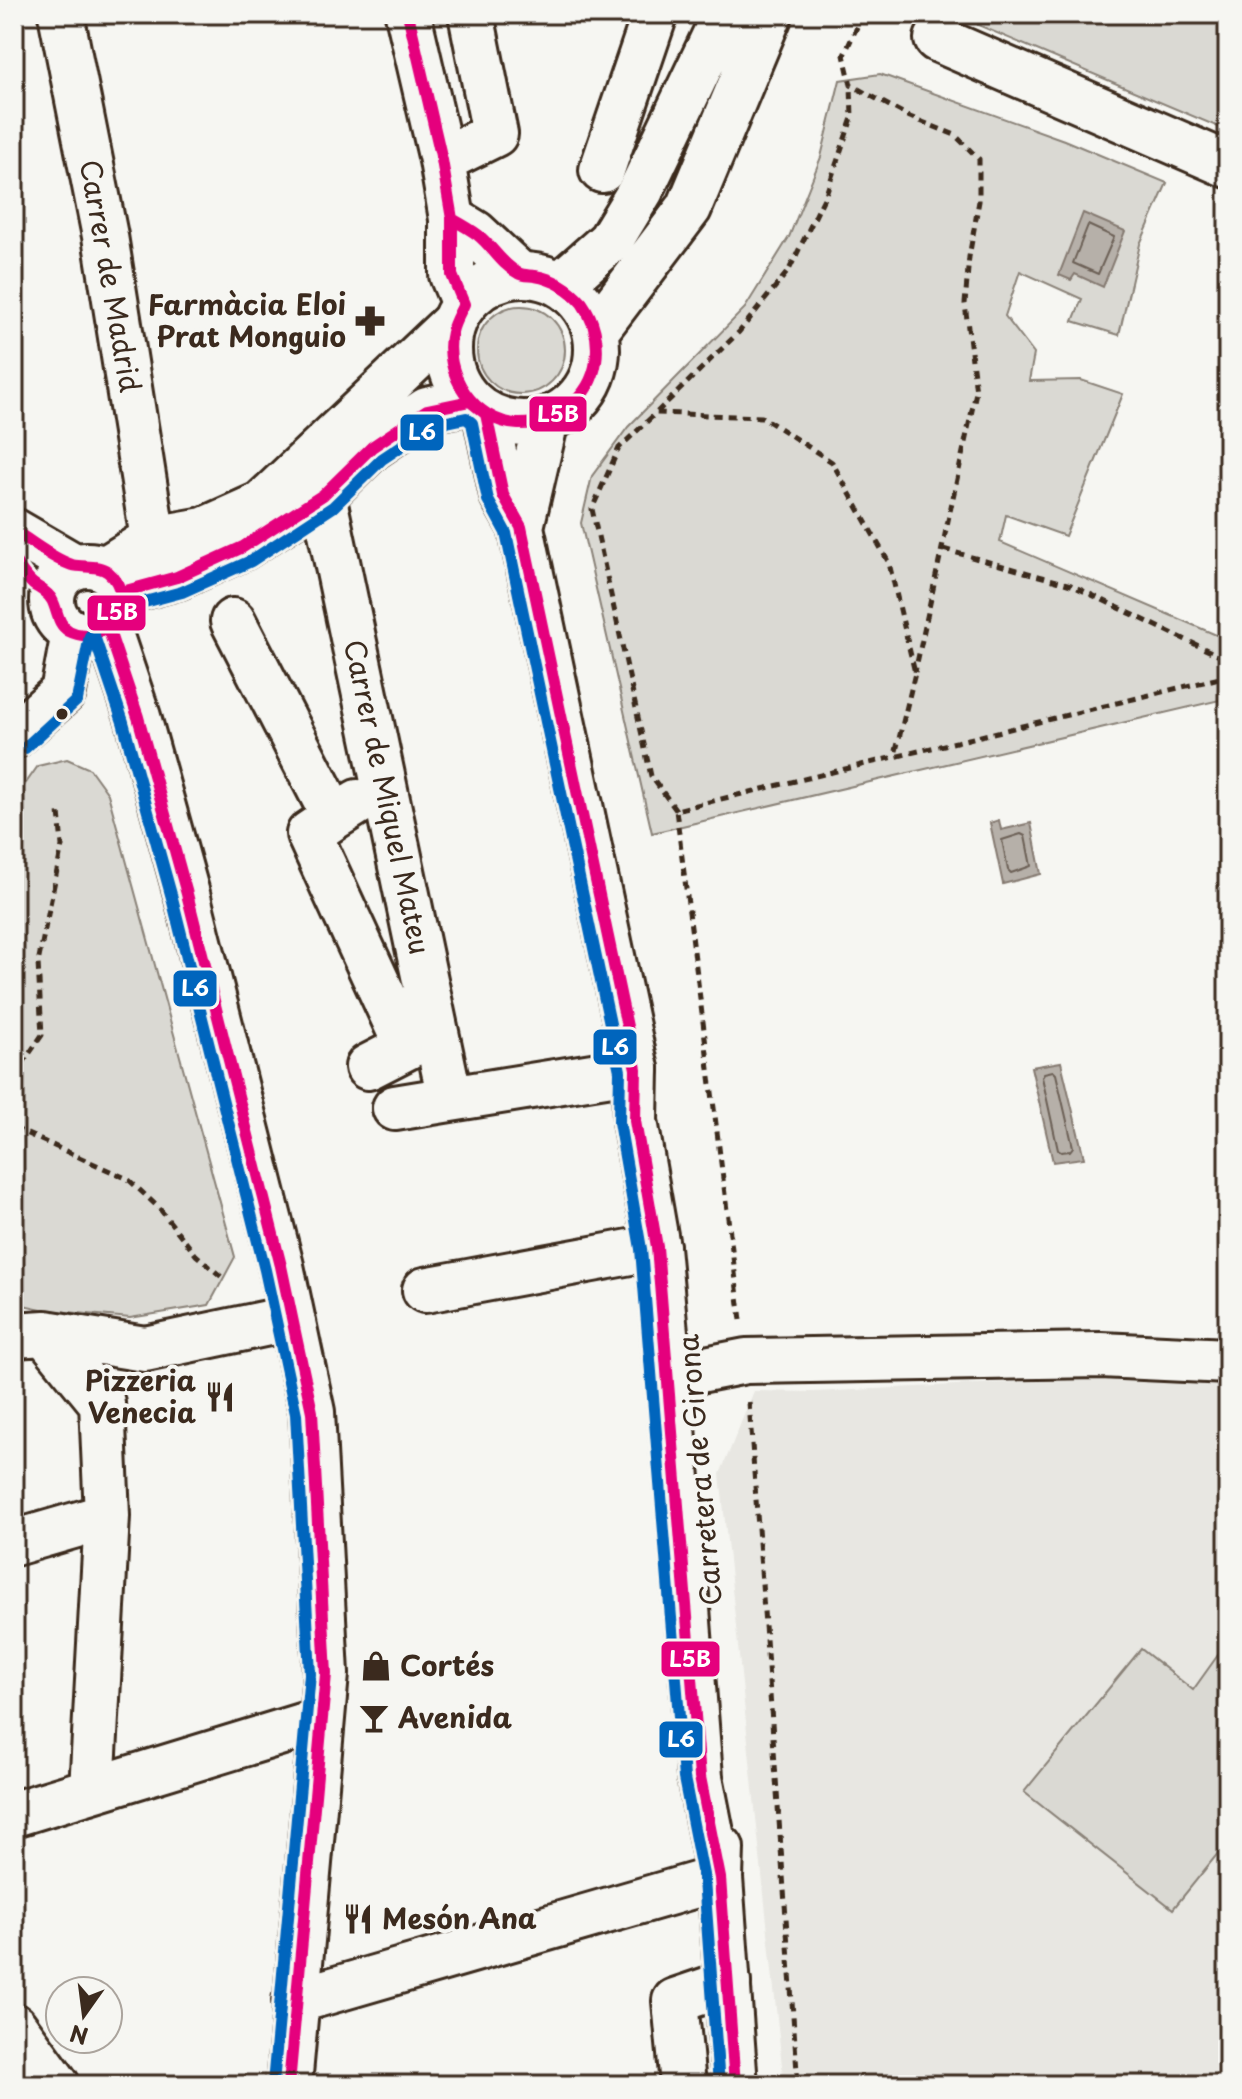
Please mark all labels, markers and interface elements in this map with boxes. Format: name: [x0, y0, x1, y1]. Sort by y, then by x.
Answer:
street label: Carrer de Madrid: [70, 156, 153, 395]
place label: Farmàcia Eloi Prat Monguio: [148, 282, 346, 357]
pharmacy icon: Farmàcia Eloi Prat Monguio: [353, 304, 387, 338]
line badge: L5B: [528, 395, 588, 433]
text: L5B: [537, 396, 579, 429]
line badge: L6: [399, 413, 445, 452]
text: L6: [408, 414, 436, 447]
line badge: L5B: [86, 594, 147, 632]
text: L5B: [96, 594, 138, 627]
street label: Carrer de Miquel Mateu: [334, 635, 443, 958]
unlabelled marker: [54, 706, 70, 722]
line badge: L6: [172, 969, 218, 1008]
text: L6: [181, 970, 209, 1003]
line badge: L6: [592, 1028, 638, 1066]
text: L6: [601, 1029, 629, 1062]
street label: Carretera de Girona: [665, 1332, 732, 1608]
place label: Pizzeria Venecia: [85, 1358, 196, 1433]
restaurant icon: Pizzeria Venecia: [203, 1380, 237, 1414]
line badge: L5B: [660, 1640, 721, 1678]
text: L5B: [669, 1641, 711, 1674]
place label: Cortés: [400, 1643, 494, 1686]
shop icon: Cortés: [359, 1649, 393, 1683]
place label: Avenida: [397, 1695, 513, 1738]
bar icon: Avenida: [357, 1701, 391, 1735]
line badge: L6: [658, 1720, 704, 1759]
text: L6: [667, 1721, 695, 1754]
place label: Mesón Ana: [382, 1896, 537, 1939]
restaurant icon: Mesón Ana: [341, 1902, 375, 1936]
north arrow: [44, 1975, 124, 2055]
text: N: [66, 2018, 91, 2054]

